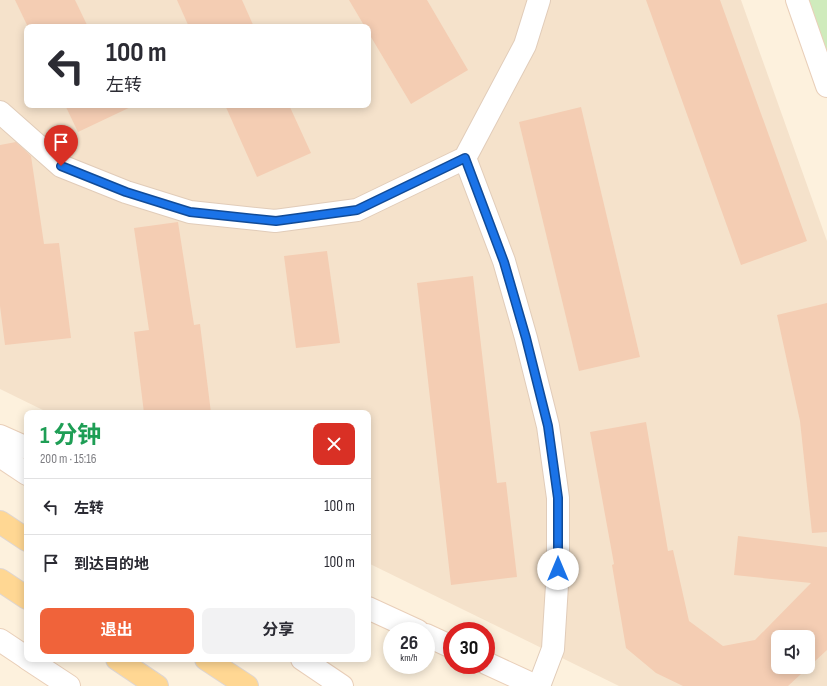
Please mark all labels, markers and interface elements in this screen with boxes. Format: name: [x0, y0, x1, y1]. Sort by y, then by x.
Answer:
text: 100 m: [106, 36, 167, 69]
icon: left: [40, 40, 92, 92]
text: 左转: [106, 75, 142, 96]
pin: [44, 125, 78, 166]
icon: arrive: [50, 131, 72, 153]
text: 1 分钟: [40, 421, 101, 450]
button: close: [313, 423, 355, 465]
text: 200 m · 15:16: [40, 451, 97, 467]
icon: left: [40, 496, 62, 518]
text: 100 m: [324, 497, 355, 516]
text: 左转: [74, 499, 104, 518]
position arrow: [537, 548, 579, 590]
icon: arrive: [40, 552, 62, 574]
text: 100 m: [324, 553, 355, 572]
text: 到达目的地: [74, 555, 149, 574]
button: 退出: [40, 608, 194, 654]
button: 分享: [202, 608, 355, 654]
speed limit sign: 30: [443, 622, 495, 674]
map controls: [771, 630, 815, 674]
button: sound: [771, 630, 815, 674]
text: 26: [400, 631, 418, 655]
text: km/h: [400, 652, 418, 664]

